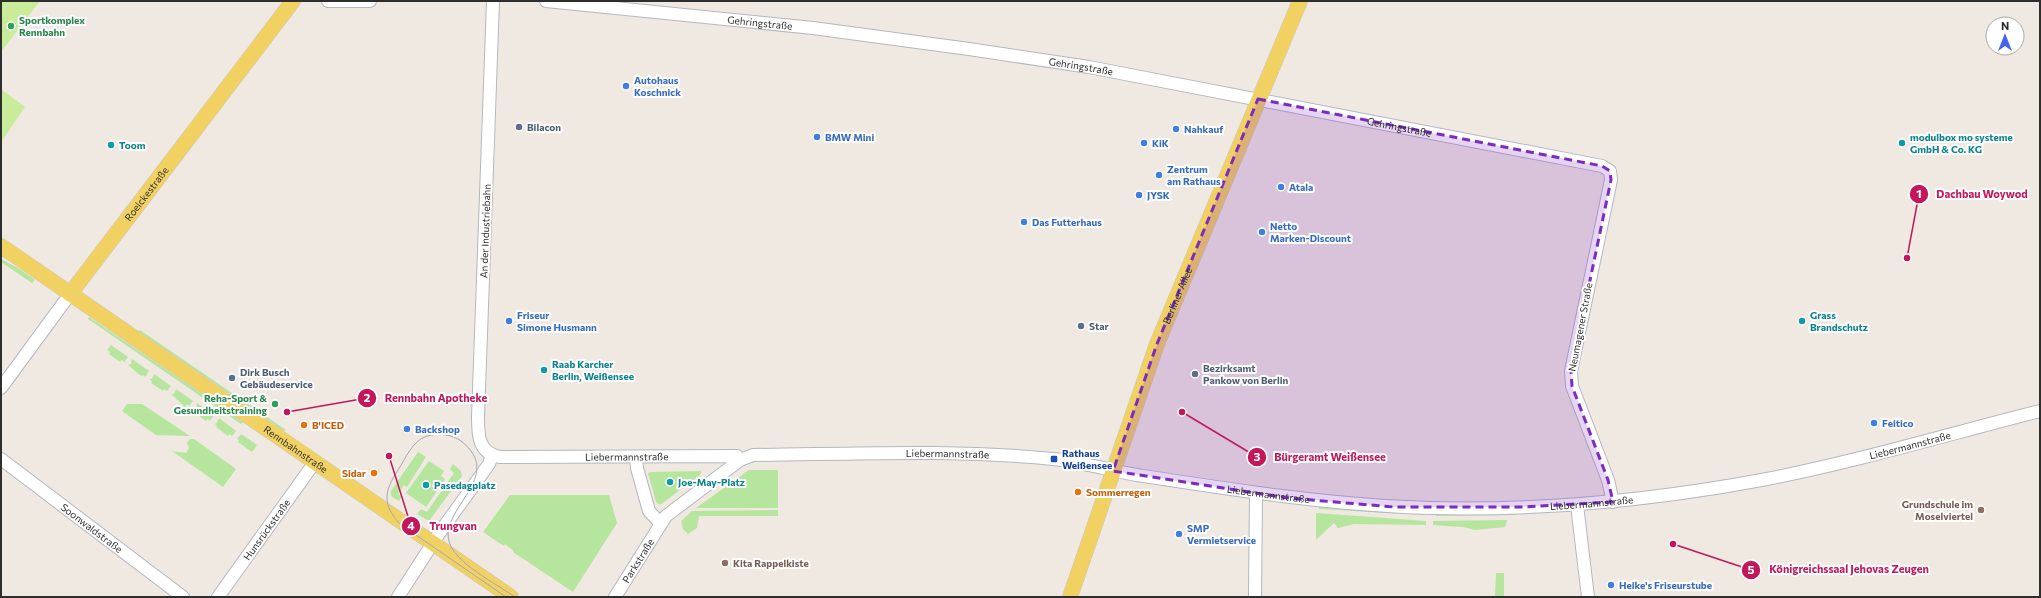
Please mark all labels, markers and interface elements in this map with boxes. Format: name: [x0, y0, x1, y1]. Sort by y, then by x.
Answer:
street label: Gehringstraße: [727, 13, 793, 32]
place label: Sportkomplex Rennbahn: [19, 14, 85, 38]
north arrow: [1985, 16, 2025, 56]
text: N: [2001, 19, 2009, 32]
marker: Sportkomplex Rennbahn: [6, 21, 16, 31]
street label: Gehringstraße: [1048, 55, 1114, 78]
place label: Autohaus Koschnick: [634, 74, 681, 98]
marker: Autohaus Koschnick: [621, 81, 631, 91]
street label: Gehringstraße: [1366, 115, 1432, 139]
place label: Bilacon: [527, 121, 561, 133]
marker: Bilacon: [514, 122, 524, 132]
place label: Nahkauf: [1184, 123, 1224, 135]
marker: Nahkauf: [1171, 124, 1181, 134]
place label: BMW Mini: [825, 131, 874, 143]
place label: modulbox mo systeme GmbH & Co. KG: [1910, 131, 2013, 155]
marker: BMW Mini: [812, 132, 822, 142]
place label: KiK: [1152, 137, 1169, 149]
marker: KiK: [1139, 138, 1149, 148]
marker: modulbox mo systeme GmbH & Co. KG: [1897, 138, 1907, 148]
place label: Toom: [119, 139, 146, 151]
marker: Toom: [106, 140, 116, 150]
place label: Zentrum am Rathaus: [1167, 163, 1221, 187]
street label: Roelckestraße: [122, 164, 171, 223]
marker: Zentrum am Rathaus: [1154, 170, 1164, 180]
place label: Atala: [1289, 181, 1313, 193]
marker: Atala: [1276, 182, 1286, 192]
callout: Dachbau Woywod: [1909, 182, 2036, 205]
street label: An der Industriebahn: [477, 184, 493, 278]
text: 1: [1916, 186, 1922, 200]
text: Dachbau Woywod: [1936, 187, 2028, 200]
place label: JYSK: [1147, 189, 1170, 201]
marker: JYSK: [1134, 190, 1144, 200]
place label: Das Futterhaus: [1032, 216, 1102, 228]
marker: Das Futterhaus: [1019, 217, 1029, 227]
place label: Netto Marken-Discount: [1270, 220, 1351, 244]
marker: Netto Marken-Discount: [1257, 227, 1267, 237]
street label: Berliner Allee: [1160, 265, 1194, 326]
street label: Neumagener Straße: [1566, 282, 1594, 372]
place label: Friseur Simone Husmann: [517, 309, 597, 333]
place label: Grass Brandschutz: [1810, 309, 1868, 333]
marker: Friseur Simone Husmann: [504, 316, 514, 326]
marker: Grass Brandschutz: [1797, 316, 1807, 326]
place label: Star: [1089, 320, 1109, 332]
marker: Star: [1076, 321, 1086, 331]
place label: Raab Karcher Berlin, Weißensee: [552, 358, 634, 382]
place label: Bezirksamt Pankow von Berlin: [1203, 362, 1288, 386]
marker: Raab Karcher Berlin, Weißensee: [539, 365, 549, 375]
place label: Dirk Busch Gebäudeservice: [240, 366, 313, 390]
marker: Bezirksamt Pankow von Berlin: [1190, 369, 1200, 379]
marker: Dirk Busch Gebäudeservice: [227, 373, 237, 383]
callout: Rennbahn Apotheke: [357, 387, 495, 410]
text: 2: [364, 390, 371, 404]
text: Rennbahn Apotheke: [385, 391, 487, 404]
place label: Reha-Sport & Gesundheitstraining: [174, 392, 267, 416]
marker: Reha-Sport & Gesundheitstraining: [270, 399, 280, 409]
place label: Feitico: [1882, 417, 1914, 429]
marker: Feitico: [1869, 418, 1879, 428]
place label: B'ICED: [312, 419, 344, 431]
marker: B'ICED: [299, 420, 309, 430]
street label: Rennbahnstraße: [262, 423, 330, 475]
place label: Backshop: [415, 423, 460, 435]
marker: Backshop: [402, 424, 412, 434]
street label: Liebermannstraße: [1868, 429, 1952, 462]
callout: Bürgeramt Weißensee: [1247, 445, 1394, 468]
street label: Liebermannstraße: [906, 447, 989, 460]
place label: Rathaus Weißensee: [1062, 447, 1112, 471]
text: 3: [1254, 449, 1261, 463]
street label: Liebermannstraße: [585, 450, 668, 463]
text: Bürgeramt Weißensee: [1274, 450, 1386, 463]
marker: Rathaus Weißensee: [1049, 454, 1059, 464]
place label: Sidar: [342, 467, 366, 479]
marker: Sidar: [369, 468, 379, 478]
place label: Joe-May-Platz: [678, 476, 745, 488]
marker: Joe-May-Platz: [665, 477, 675, 487]
place label: Pasedagplatz: [434, 479, 496, 491]
marker: Pasedagplatz: [421, 480, 431, 490]
street label: Liebermannstraße: [1226, 483, 1310, 505]
place label: Sommerregen: [1086, 486, 1151, 498]
marker: Sommerregen: [1073, 487, 1083, 497]
street label: Liebermannstraße: [1550, 493, 1634, 512]
street label: Hunsrückstraße: [240, 497, 292, 563]
place label: Grundschule im Moselviertel: [1902, 498, 1973, 522]
street label: Soonwaldstraße: [59, 501, 125, 555]
marker: Grundschule im Moselviertel: [1976, 505, 1986, 515]
callout: Trungvan: [401, 514, 485, 537]
text: 4: [407, 518, 415, 532]
text: Trungvan: [429, 519, 477, 532]
place label: SMP Vermietservice: [1187, 522, 1256, 546]
marker: SMP Vermietservice: [1174, 529, 1184, 539]
street label: Parkstraße: [619, 536, 656, 585]
place label: Kita Rappelkiste: [733, 557, 809, 569]
marker: Kita Rappelkiste: [720, 558, 730, 568]
callout: Königreichssaal Jehovas Zeugen: [1741, 558, 1937, 581]
text: 5: [1748, 562, 1755, 576]
text: Königreichssaal Jehovas Zeugen: [1769, 562, 1929, 576]
place label: Heike's Friseurstube: [1619, 579, 1712, 591]
marker: Heike's Friseurstube: [1606, 580, 1616, 590]

